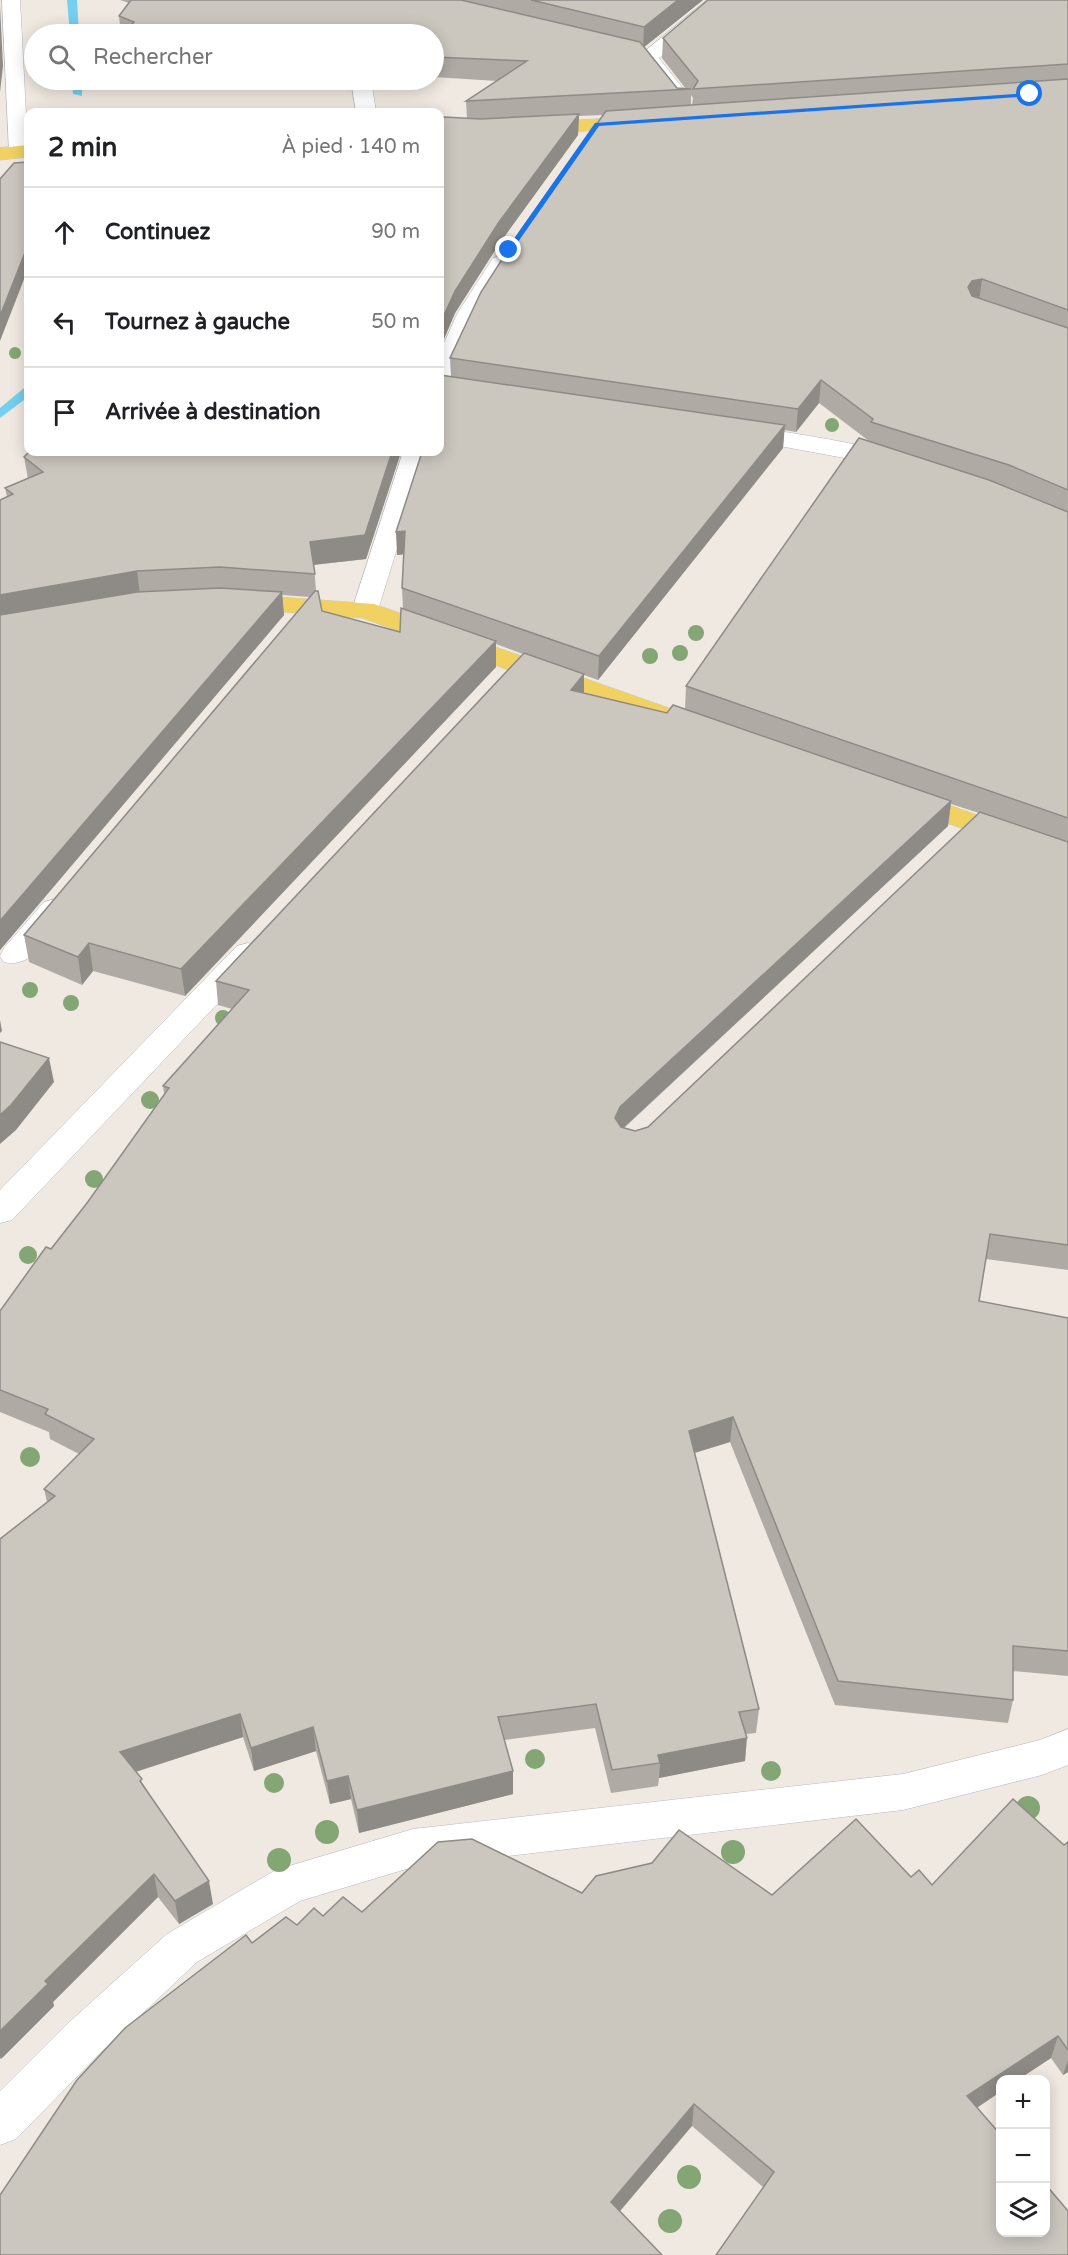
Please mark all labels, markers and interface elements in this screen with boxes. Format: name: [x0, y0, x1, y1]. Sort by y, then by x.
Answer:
search box: [24, 24, 444, 90]
icon: search: [45, 41, 78, 74]
text: Rechercher: [93, 44, 213, 70]
route start: [1016, 80, 1042, 106]
text: 2 min: [48, 132, 117, 163]
text: À pied · 140 m: [282, 135, 420, 159]
icon: ahead: [48, 216, 81, 249]
text: Continuez: [105, 219, 210, 245]
text: 90 m: [371, 220, 420, 244]
route end: [495, 236, 521, 262]
icon: left: [48, 306, 81, 339]
text: Tournez à gauche: [105, 309, 290, 335]
text: 50 m: [371, 310, 420, 334]
icon: arrive: [48, 396, 81, 429]
text: Arrivée à destination: [105, 399, 321, 425]
map controls: [996, 2075, 1050, 2237]
button: +: [996, 2075, 1050, 2129]
button: −: [996, 2129, 1050, 2183]
button: layers: [996, 2183, 1050, 2237]

